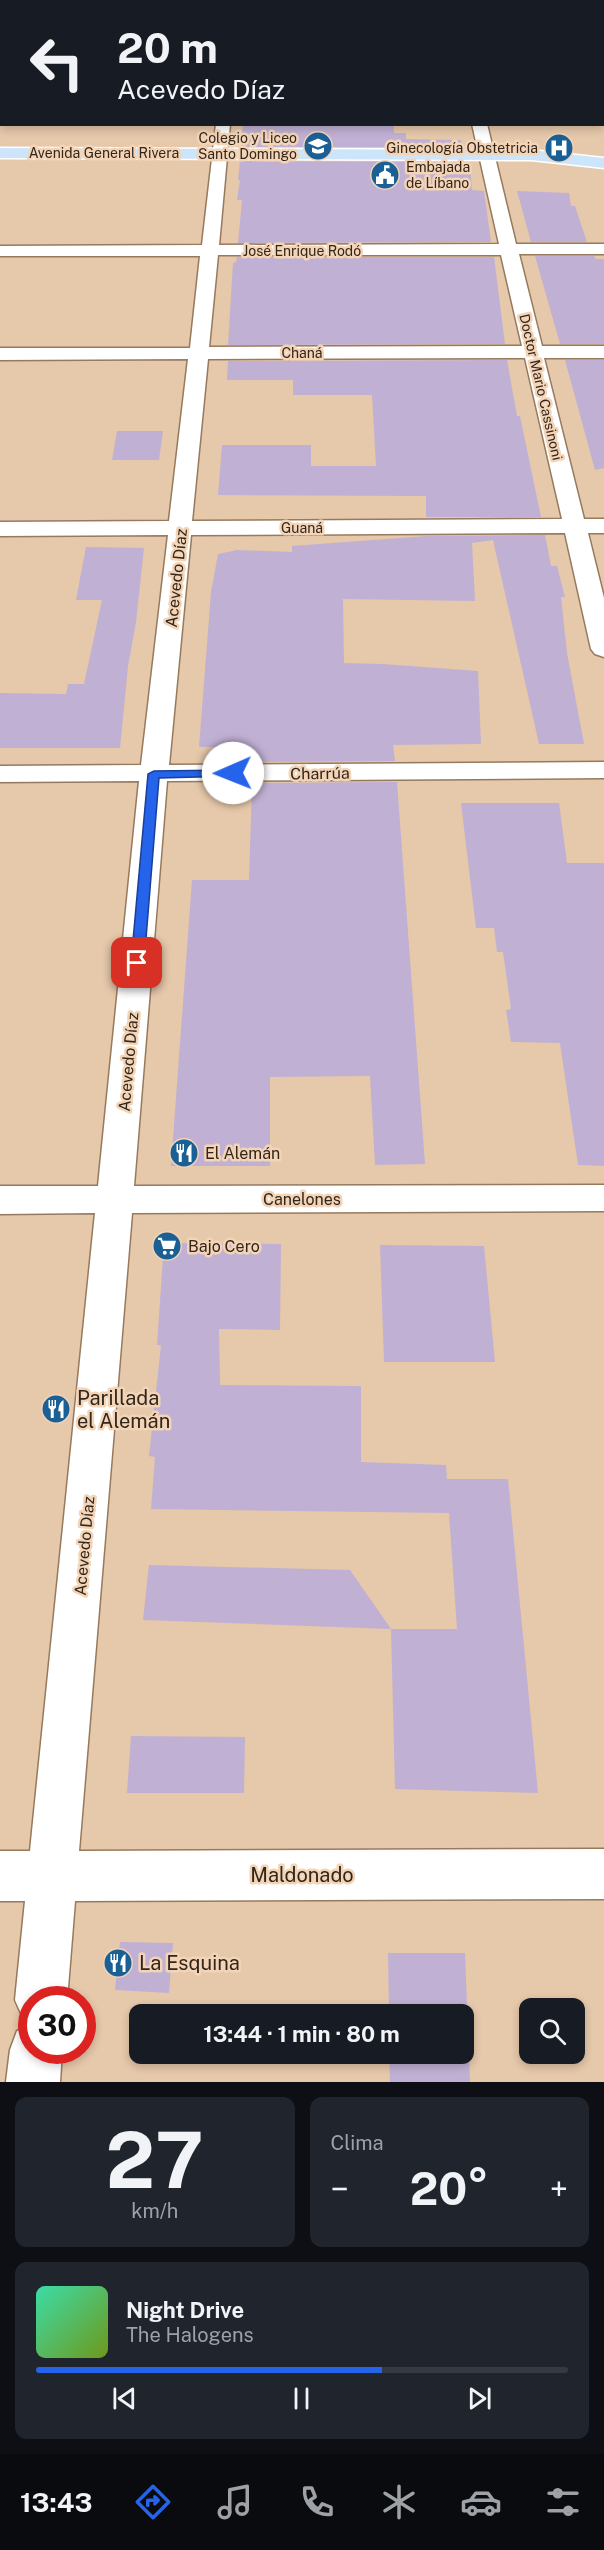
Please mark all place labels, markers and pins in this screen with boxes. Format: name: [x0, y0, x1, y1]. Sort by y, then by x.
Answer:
place label: Colegio y Liceo Santo Domingo: [198, 130, 297, 162]
school or university icon: Colegio y Liceo Santo Domingo: [302, 130, 334, 162]
hospital icon: Ginecología Obstetricia: [543, 132, 575, 164]
place label: Ginecología Obstetricia: [386, 140, 538, 156]
public building icon: Embajada de Líbano: [369, 159, 401, 191]
place label: Embajada de Líbano: [406, 159, 470, 191]
pin: [111, 937, 162, 988]
restaurant icon: El Alemán: [168, 1137, 200, 1169]
place label: El Alemán: [205, 1144, 280, 1163]
supermarket icon: Bajo Cero: [151, 1230, 183, 1262]
place label: Bajo Cero: [188, 1237, 260, 1256]
place label: Parillada el Alemán: [77, 1386, 170, 1433]
restaurant icon: Parillada el Alemán: [40, 1393, 72, 1425]
restaurant icon: La Esquina: [102, 1947, 134, 1979]
place label: La Esquina: [139, 1951, 240, 1975]

